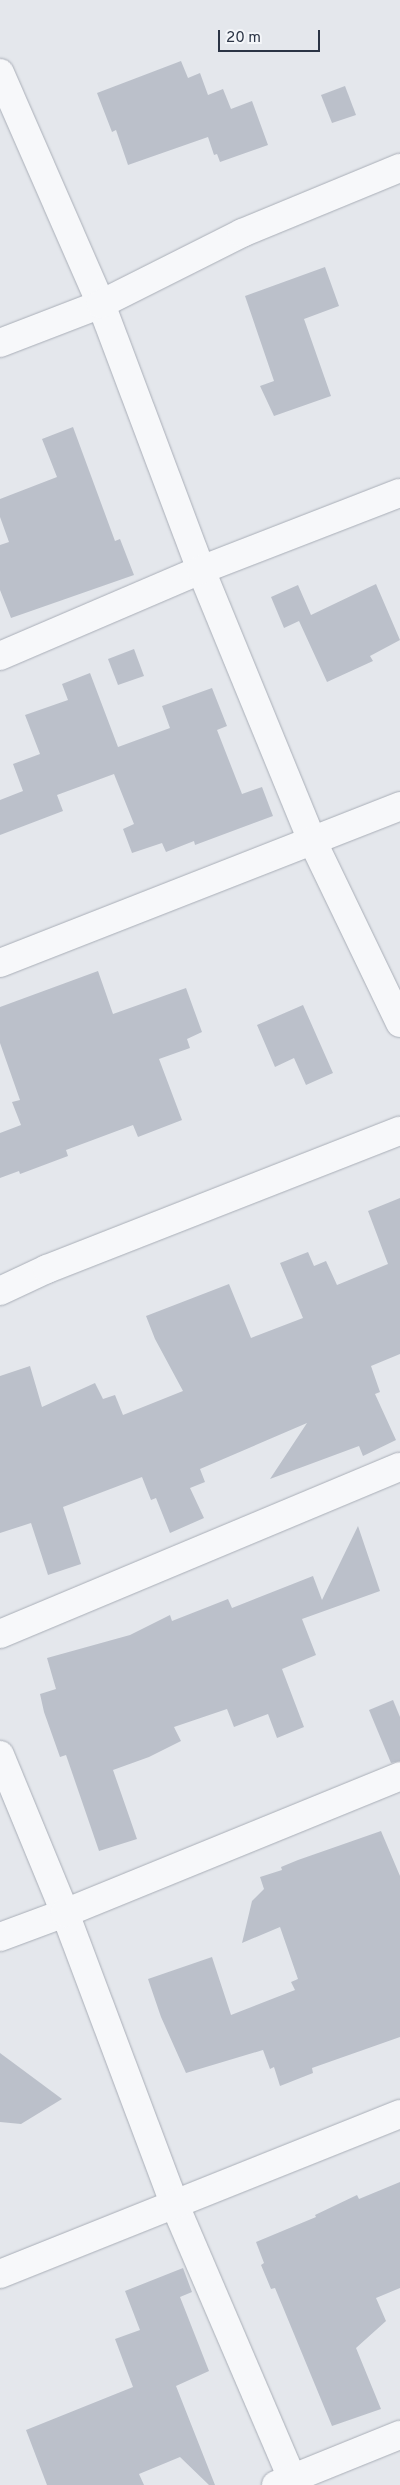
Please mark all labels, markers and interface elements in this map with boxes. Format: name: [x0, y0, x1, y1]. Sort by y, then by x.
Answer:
scale bar: [220, 20, 322, 52]
text: 20 m: [226, 29, 261, 48]

